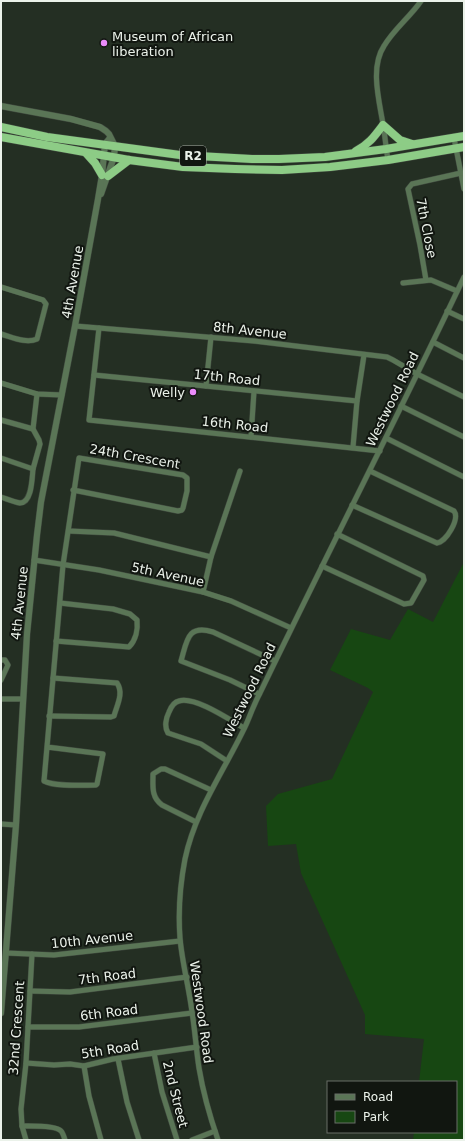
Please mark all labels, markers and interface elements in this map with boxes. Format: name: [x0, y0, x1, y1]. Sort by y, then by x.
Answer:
place label: Museum of African liberation: [112, 29, 233, 59]
marker: Museum of African liberation: [99, 38, 109, 48]
road number: R2: [180, 146, 206, 166]
street label: 7th Close: [413, 197, 440, 260]
street label: 4th Avenue: [59, 244, 86, 320]
street label: 8th Avenue: [212, 319, 288, 342]
street label: Westwood Road: [363, 349, 422, 449]
street label: 17th Road: [193, 367, 261, 388]
place label: Welly: [150, 385, 185, 400]
marker: Welly: [188, 387, 198, 397]
street label: 16th Road: [201, 414, 269, 435]
street label: 24th Crescent: [89, 441, 181, 472]
street label: 5th Avenue: [130, 559, 206, 590]
street label: 4th Avenue: [8, 565, 31, 641]
street label: Westwood Road: [220, 640, 279, 740]
street label: 10th Avenue: [50, 928, 134, 951]
street label: Westwood Road: [187, 960, 216, 1064]
street label: 7th Road: [77, 965, 137, 987]
street label: 32nd Crescent: [6, 980, 27, 1076]
street label: 6th Road: [79, 1001, 139, 1023]
street label: 5th Road: [80, 1038, 140, 1061]
street label: 2nd Street: [160, 1059, 191, 1129]
legend: [327, 1081, 457, 1133]
text: Road: [363, 1090, 393, 1104]
text: Park: [363, 1110, 389, 1124]

